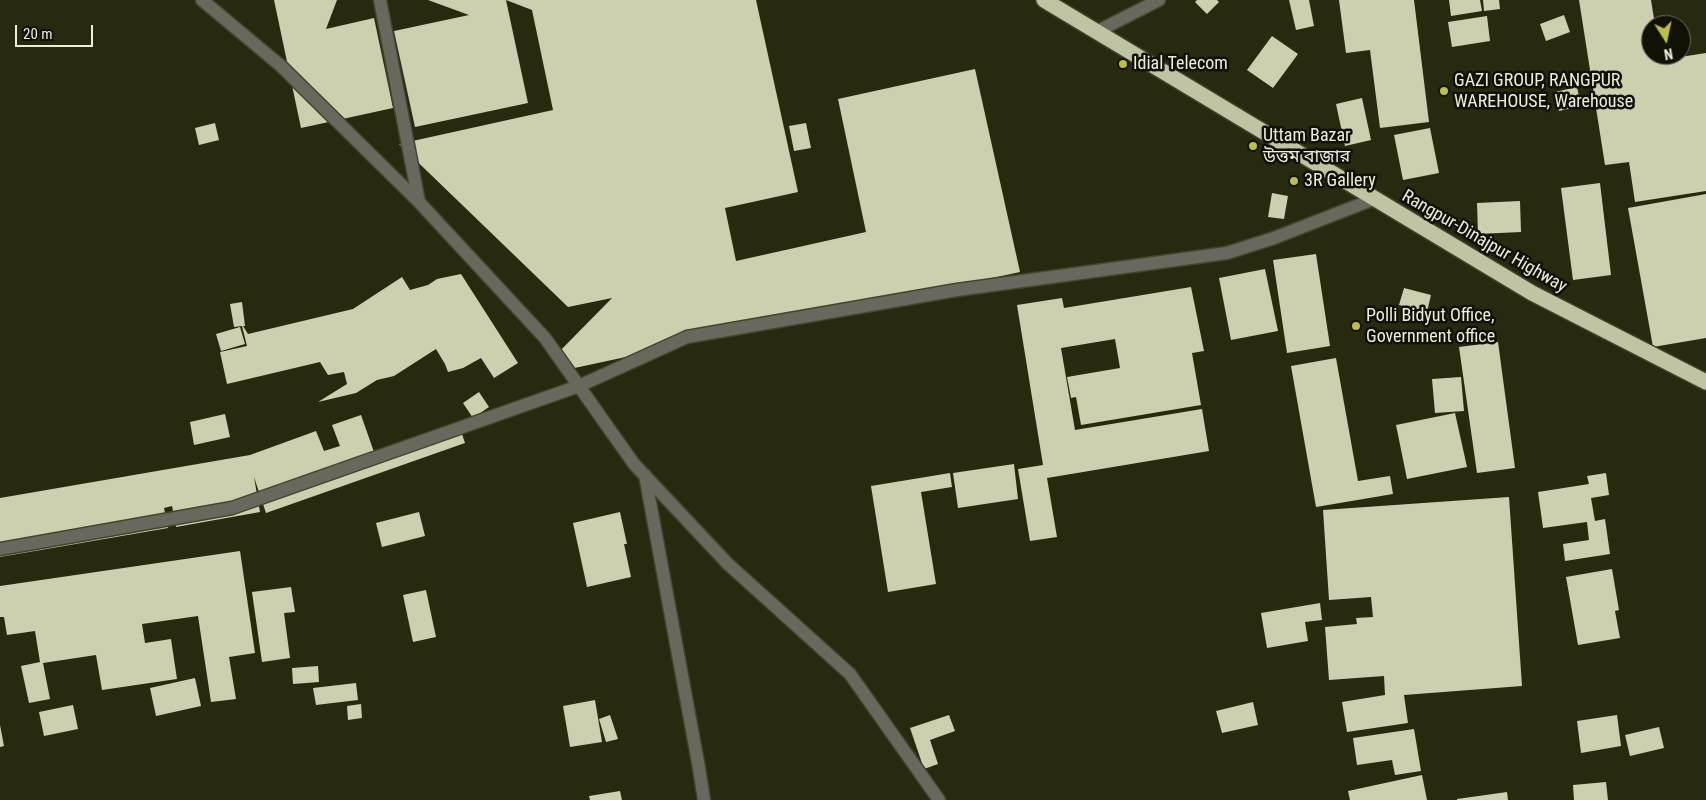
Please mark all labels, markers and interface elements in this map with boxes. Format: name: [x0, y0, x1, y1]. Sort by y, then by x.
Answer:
scale bar: [18, 15, 95, 47]
north arrow: [1641, 15, 1691, 65]
text: 20 m: [23, 25, 53, 43]
text: N: [1663, 45, 1674, 62]
place label: Idial Telecom: [1133, 53, 1228, 75]
marker: Idial Telecom: [1117, 58, 1129, 70]
place label: GAZI GROUP, RANGPUR WAREHOUSE, Warehouse: [1454, 70, 1633, 112]
marker: GAZI GROUP, RANGPUR WAREHOUSE, Warehouse: [1438, 85, 1450, 97]
place label: Uttam Bazar উত্তম বাজার: [1263, 125, 1351, 168]
marker: Uttam Bazar উত্তম বাজার: [1247, 140, 1259, 152]
place label: 3R Gallery: [1304, 170, 1376, 192]
marker: 3R Gallery: [1288, 175, 1300, 187]
street label: Rangpur-Dinajpur Highway: [1398, 186, 1570, 298]
place label: Polli Bidyut Office, Government office: [1366, 305, 1495, 348]
marker: Polli Bidyut Office, Government office: [1350, 320, 1362, 332]

